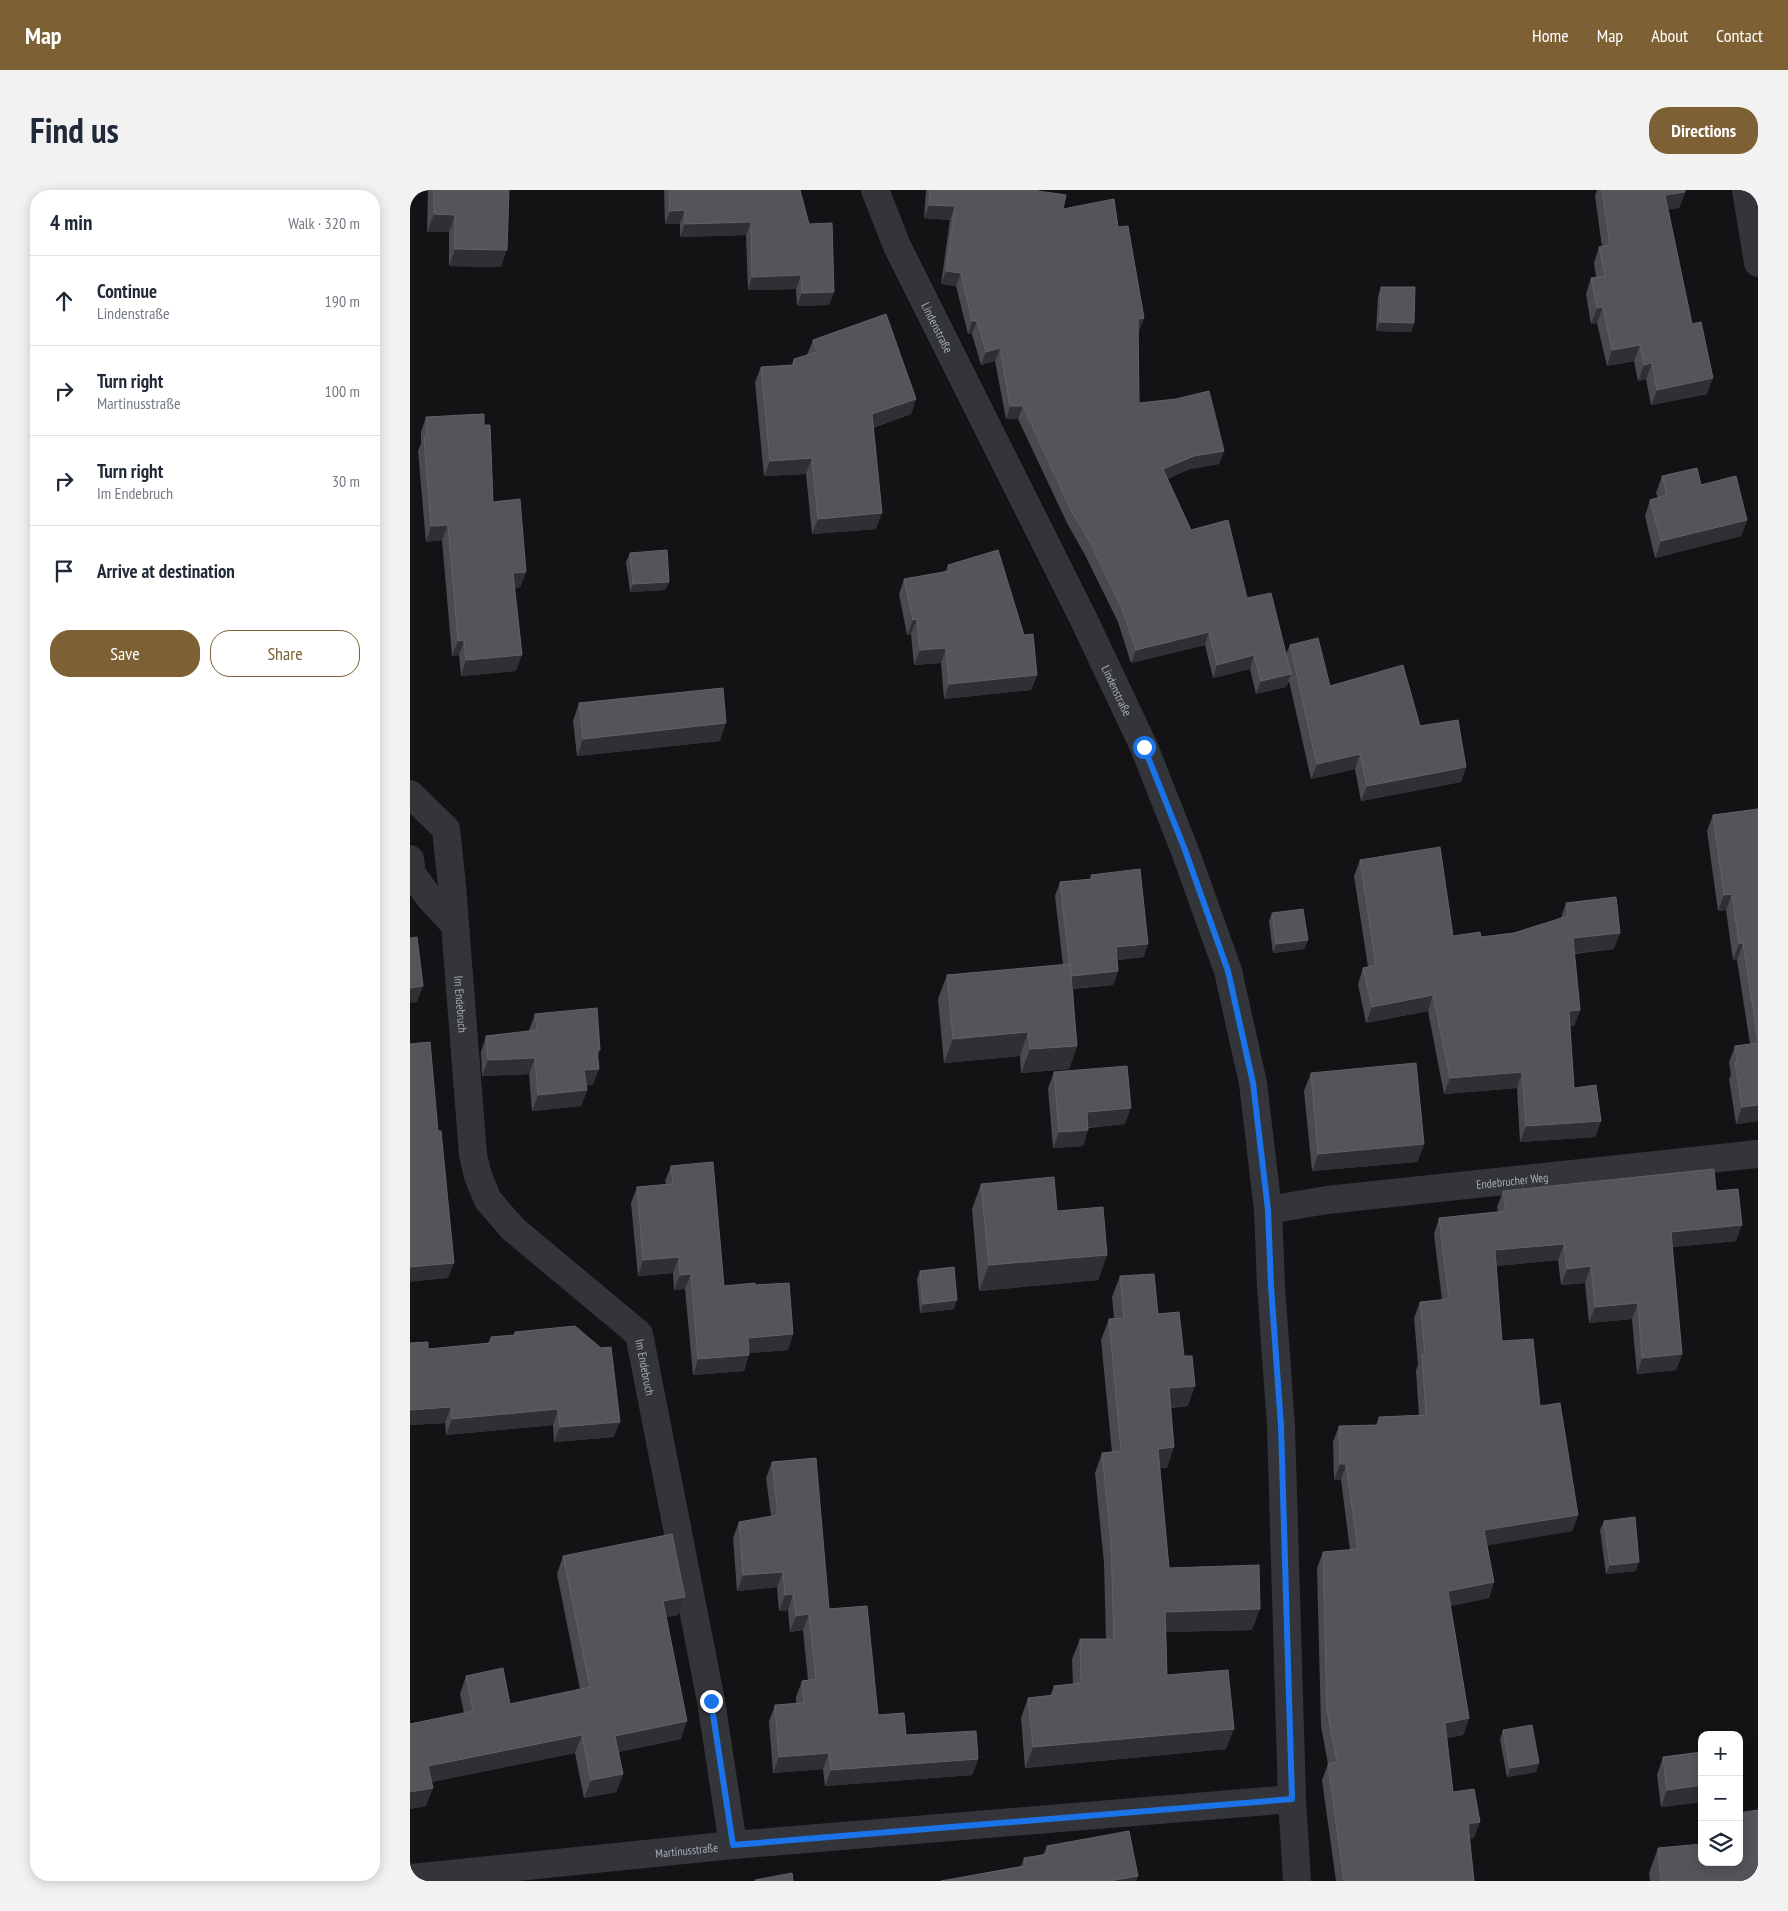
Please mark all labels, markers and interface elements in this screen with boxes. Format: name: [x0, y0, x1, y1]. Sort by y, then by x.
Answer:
text: Map: [25, 20, 62, 51]
text: Home: [1532, 24, 1569, 47]
text: Map: [1597, 24, 1623, 47]
text: About: [1651, 24, 1688, 47]
text: Contact: [1716, 24, 1763, 47]
text: Find us: [30, 107, 119, 153]
button: Directions: [1649, 107, 1758, 154]
text: 4 min: [50, 209, 92, 236]
text: Walk · 320 m: [288, 213, 360, 233]
text: Continue: [97, 279, 157, 303]
icon: ahead: [50, 287, 78, 315]
text: 190 m: [325, 291, 360, 311]
street label: Lindenstraße: [919, 299, 957, 355]
text: Lindenstraße: [97, 303, 170, 323]
text: Turn right: [97, 369, 163, 393]
icon: right: [50, 377, 78, 405]
text: 100 m: [325, 381, 360, 401]
text: Martinusstraße: [97, 393, 181, 413]
text: Turn right: [97, 459, 163, 483]
icon: right: [50, 467, 78, 495]
text: 30 m: [332, 471, 360, 491]
text: Im Endebruch: [97, 483, 173, 503]
icon: arrive: [50, 557, 78, 585]
text: Arrive at destination: [97, 559, 235, 583]
button: Save: [50, 630, 200, 677]
button: Share: [210, 630, 360, 677]
street label: Lindenstraße: [1099, 662, 1136, 718]
route start: [1133, 736, 1156, 759]
street label: Im Endebruch: [452, 975, 471, 1033]
street label: Endebrucher Weg: [1475, 1169, 1549, 1192]
street label: Im Endebruch: [633, 1338, 658, 1397]
route end: [700, 1690, 723, 1713]
map controls: [1698, 1731, 1743, 1866]
button: +: [1698, 1731, 1743, 1776]
button: −: [1698, 1776, 1743, 1821]
button: layers: [1698, 1821, 1743, 1866]
street label: Martinusstraße: [655, 1839, 719, 1860]

